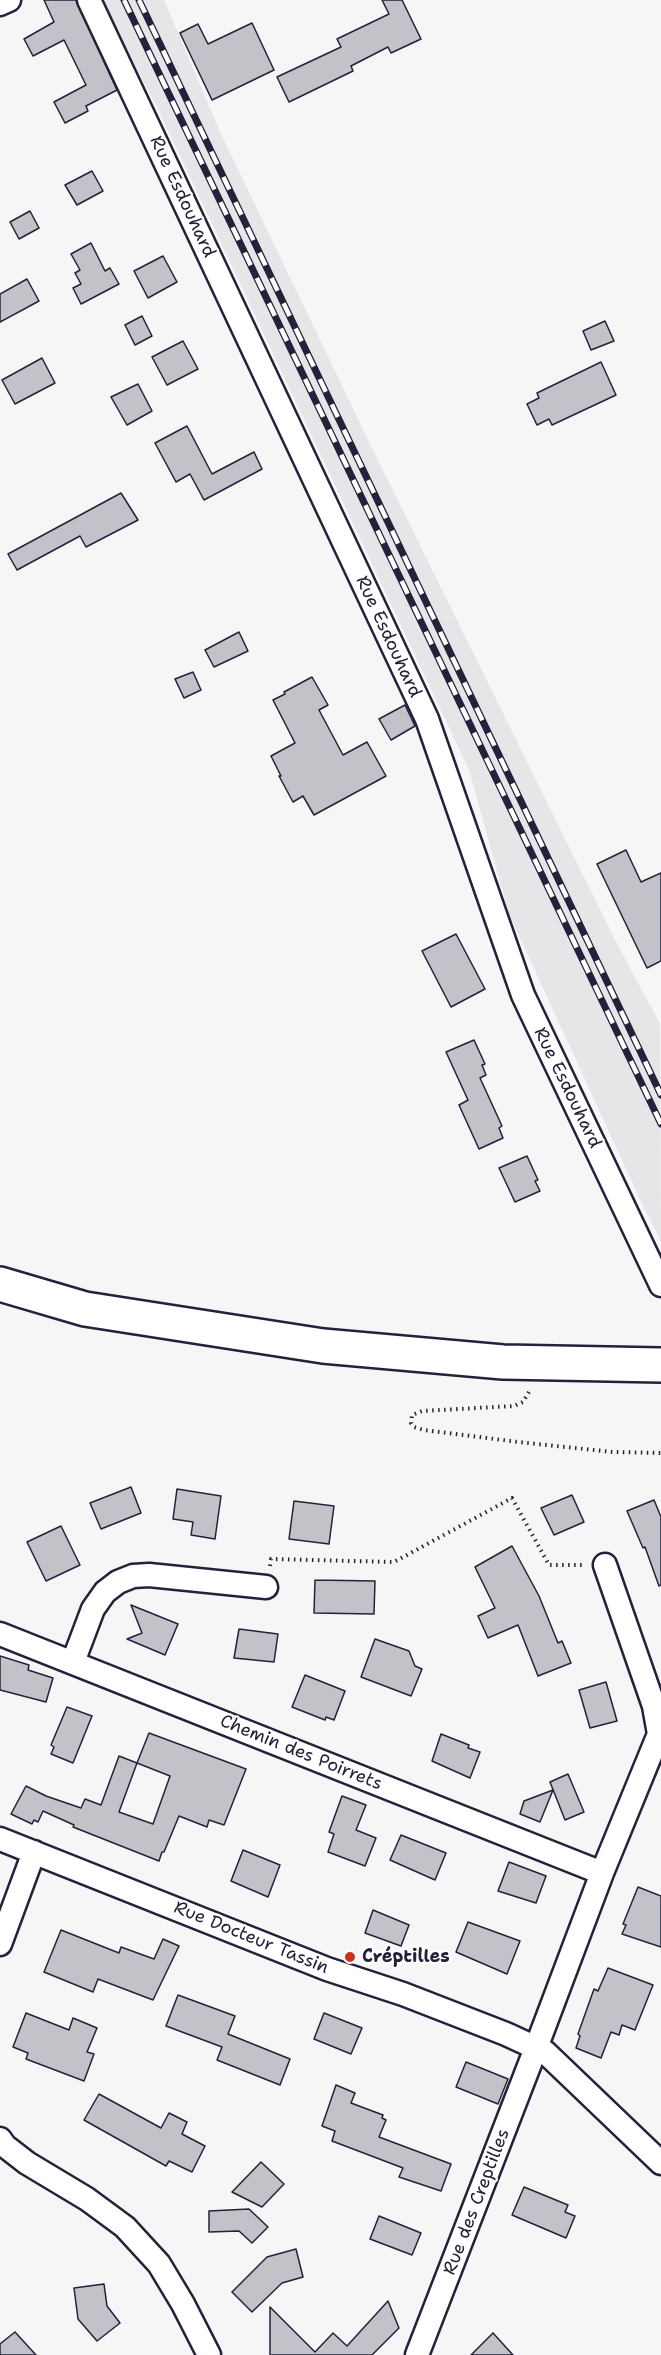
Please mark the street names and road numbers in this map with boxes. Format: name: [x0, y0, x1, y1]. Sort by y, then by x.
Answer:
street label: Rue Esdouhard: [144, 133, 220, 261]
street label: Rue Esdouhard: [350, 573, 426, 701]
street label: Rue Esdouhard: [528, 1024, 606, 1152]
street label: Chemin des Poirrets: [217, 1711, 385, 1795]
street label: Rue Docteur Tassin: [170, 1897, 332, 1979]
street label: Rue des Creptilles: [439, 2126, 515, 2278]

